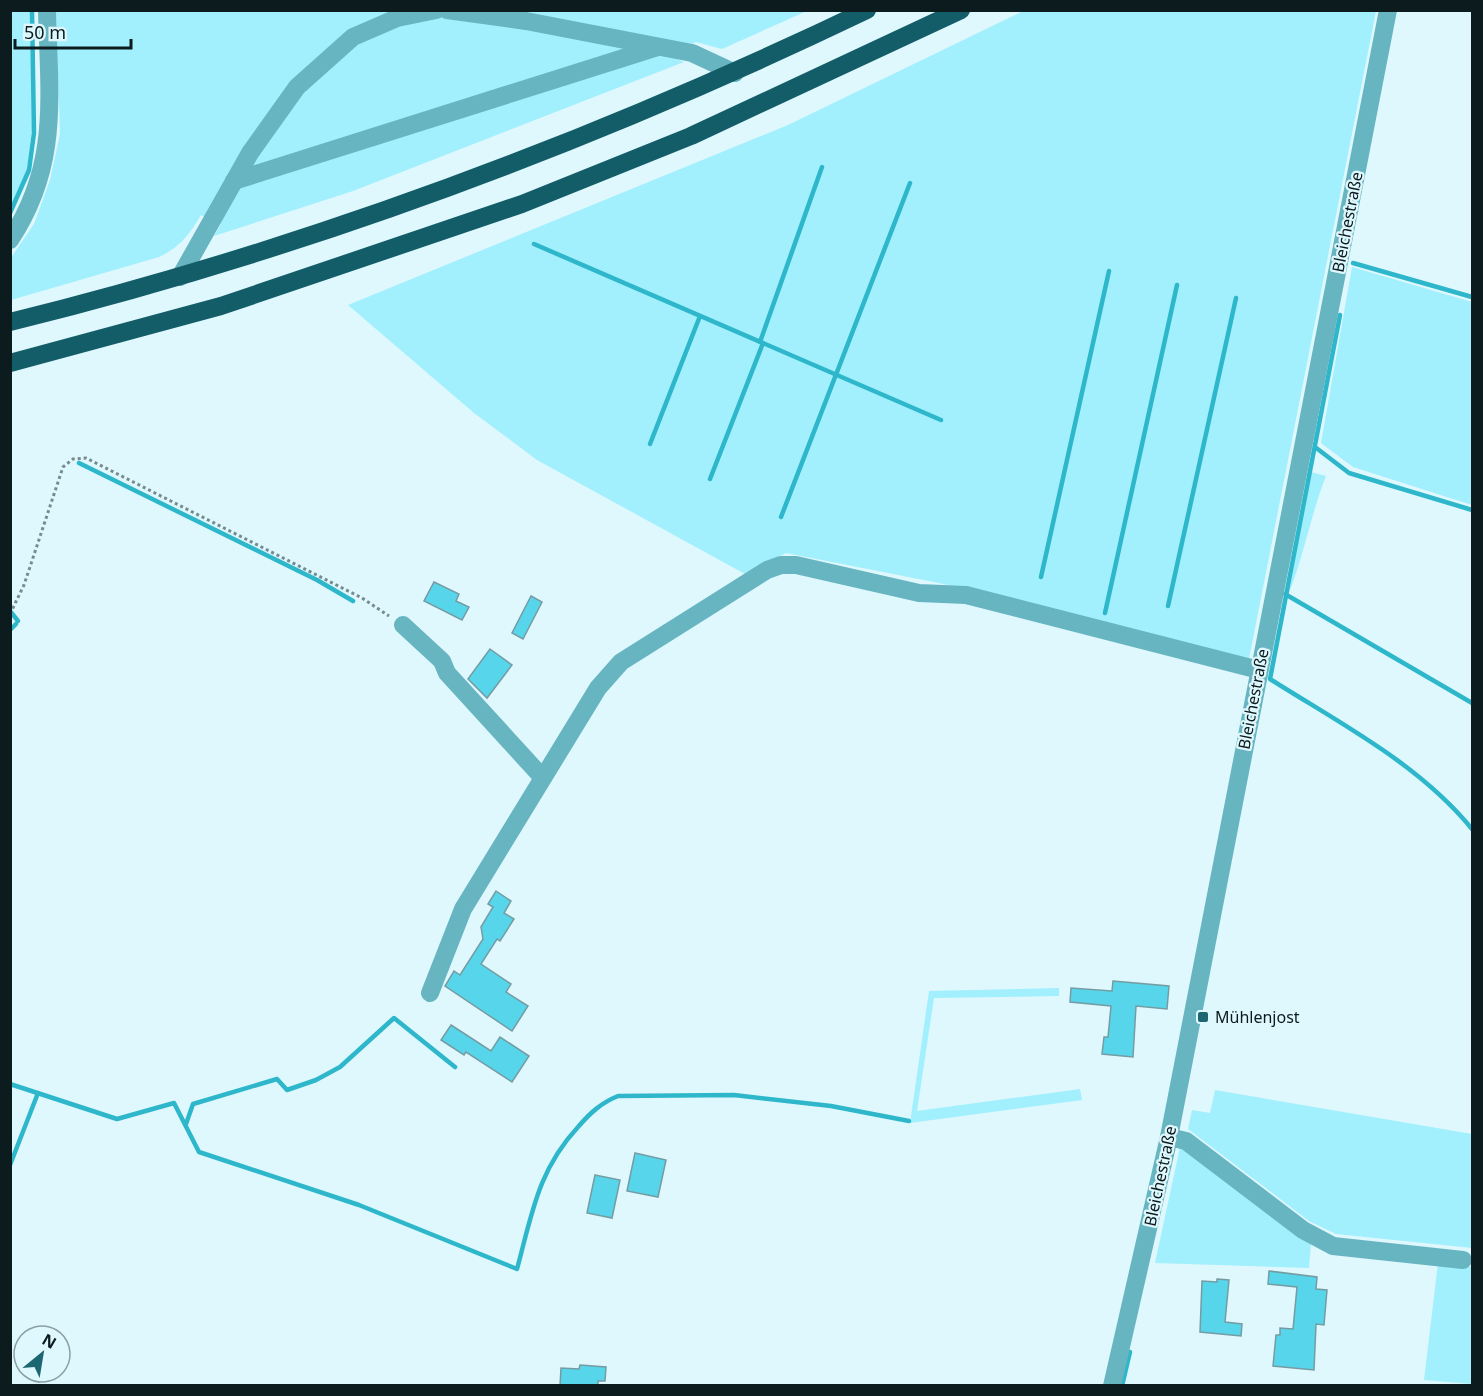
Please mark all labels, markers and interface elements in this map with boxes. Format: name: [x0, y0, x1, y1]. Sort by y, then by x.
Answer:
scale bar: [15, 12, 130, 50]
text: 50 m: [24, 20, 66, 44]
street label: Bleichestraße: [1326, 170, 1368, 274]
street label: Bleichestraße: [1232, 647, 1274, 751]
place label: Mühlenjost: [1215, 1006, 1300, 1028]
marker: Mühlenjost: [1196, 1010, 1210, 1024]
street label: Bleichestraße: [1139, 1124, 1181, 1228]
north arrow: [12, 1324, 72, 1384]
text: N: [38, 1328, 61, 1354]

